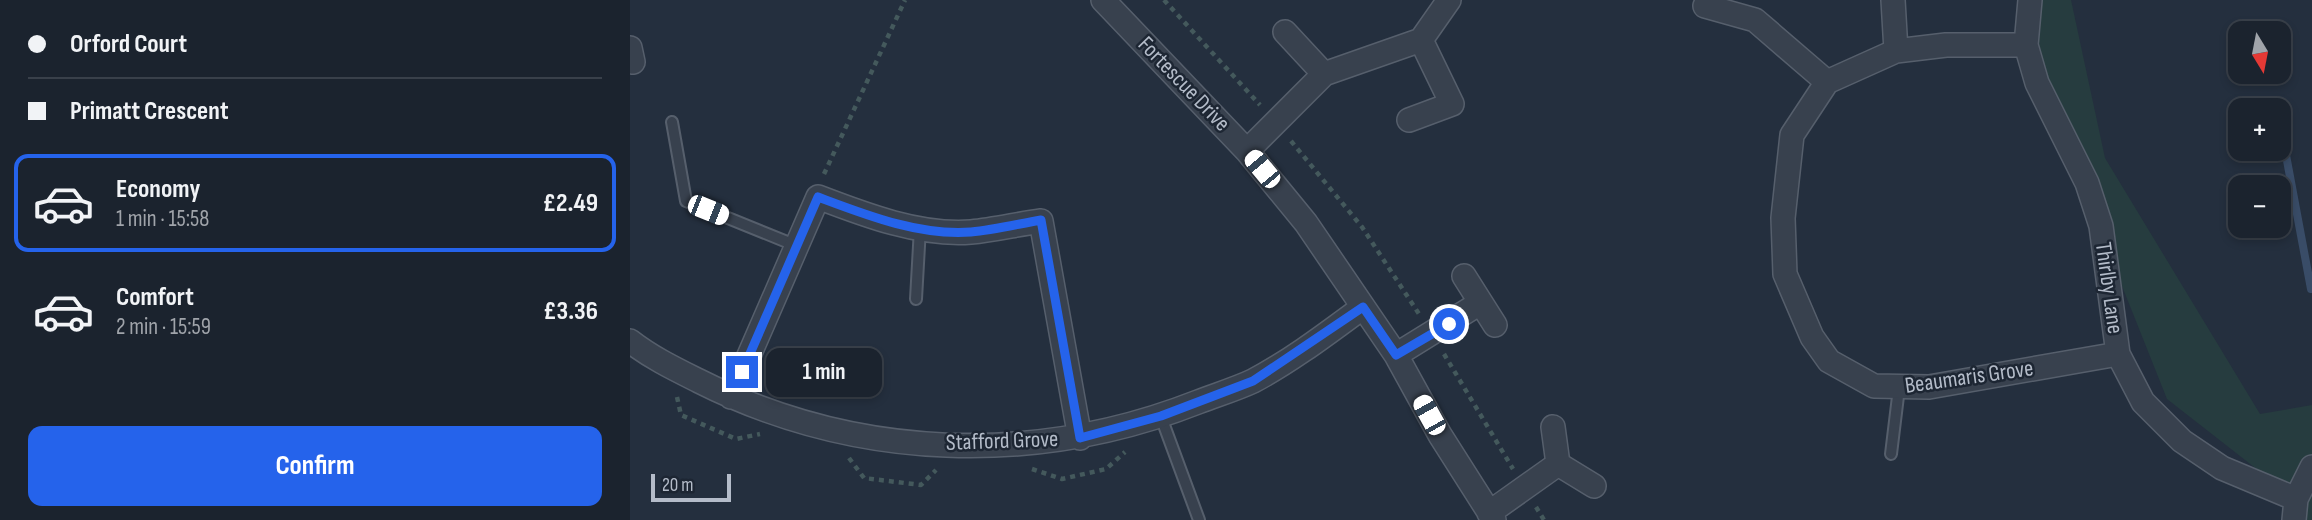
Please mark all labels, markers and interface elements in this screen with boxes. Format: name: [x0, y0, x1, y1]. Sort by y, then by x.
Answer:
north arrow: [2228, 21, 2291, 84]
map controls: [2228, 21, 2291, 238]
text: Orford Court: [70, 29, 187, 60]
street label: Fortescue Drive: [1132, 31, 1236, 137]
text: Primatt Crescent: [70, 96, 228, 127]
button: +: [2228, 98, 2291, 161]
car: [1241, 146, 1284, 192]
icon: car: [32, 172, 95, 235]
text: Economy: [116, 174, 200, 205]
button: −: [2228, 175, 2291, 238]
text: £2.49: [543, 188, 598, 219]
car: [685, 192, 732, 228]
text: 1 min · 15:58: [116, 205, 209, 233]
street label: Thirlby Lane: [2089, 240, 2129, 336]
icon: car: [32, 280, 95, 343]
text: Comfort: [116, 282, 194, 313]
text: £3.36: [543, 296, 598, 327]
route start: [1433, 308, 1465, 340]
text: 2 min · 15:59: [116, 313, 211, 341]
callout: 1 min: [766, 348, 882, 396]
street label: Beaumaris Grove: [1903, 354, 2035, 400]
route end: [726, 356, 758, 388]
text: 1 min: [803, 358, 845, 386]
car: [1410, 392, 1449, 438]
street label: Stafford Grove: [945, 425, 1059, 457]
button: Confirm: [28, 426, 602, 506]
scale bar: [651, 471, 732, 503]
text: 20 m: [662, 474, 694, 497]

